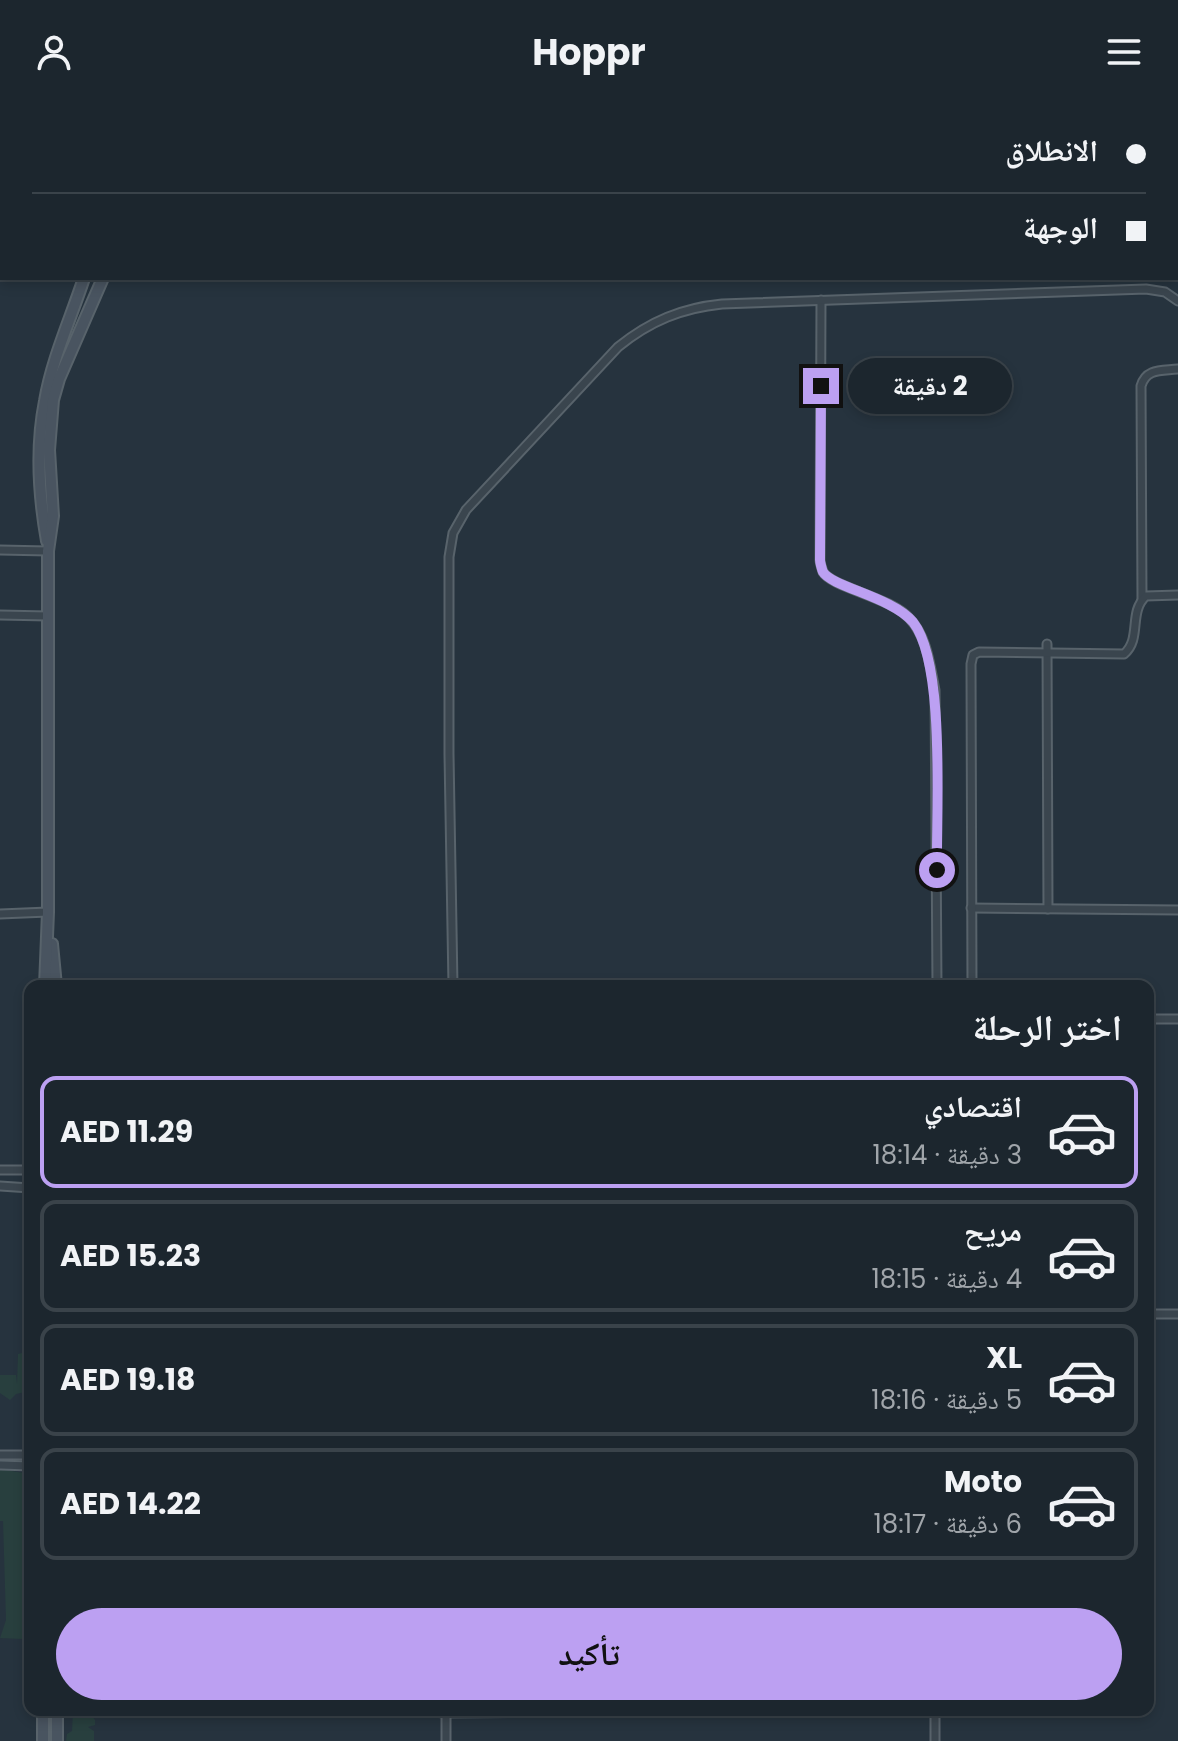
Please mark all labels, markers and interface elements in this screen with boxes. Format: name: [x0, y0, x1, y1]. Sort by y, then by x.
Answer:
text: Hoppr: [532, 27, 646, 78]
icon: person: [32, 30, 76, 74]
icon: menu: [1102, 30, 1146, 74]
text: الانطلاق: [1005, 129, 1098, 172]
text: الوجهة: [1023, 206, 1098, 249]
callout: 2 دقيقة: [849, 358, 1013, 414]
route end: [803, 368, 839, 404]
text: 2 دقيقة: [893, 368, 967, 404]
route start: [919, 852, 955, 888]
text: اختر الرحلة: [972, 1002, 1122, 1053]
text: اقتصادي: [924, 1085, 1022, 1128]
icon: car: [1046, 1096, 1118, 1168]
text: AED 11.29: [60, 1110, 193, 1153]
text: 3 دقيقة · 18:14: [873, 1137, 1022, 1173]
text: مريح: [964, 1209, 1022, 1252]
icon: car: [1046, 1220, 1118, 1292]
text: AED 15.23: [60, 1234, 201, 1277]
text: 4 دقيقة · 18:15: [872, 1261, 1022, 1297]
text: XL: [986, 1336, 1022, 1379]
icon: car: [1046, 1344, 1118, 1416]
text: AED 19.18: [60, 1358, 195, 1401]
text: 5 دقيقة · 18:16: [871, 1382, 1022, 1418]
text: Moto: [944, 1460, 1022, 1503]
icon: car: [1046, 1468, 1118, 1540]
text: AED 14.22: [60, 1482, 201, 1525]
text: 6 دقيقة · 18:17: [874, 1506, 1022, 1542]
button: تأكيد: [56, 1608, 1122, 1700]

